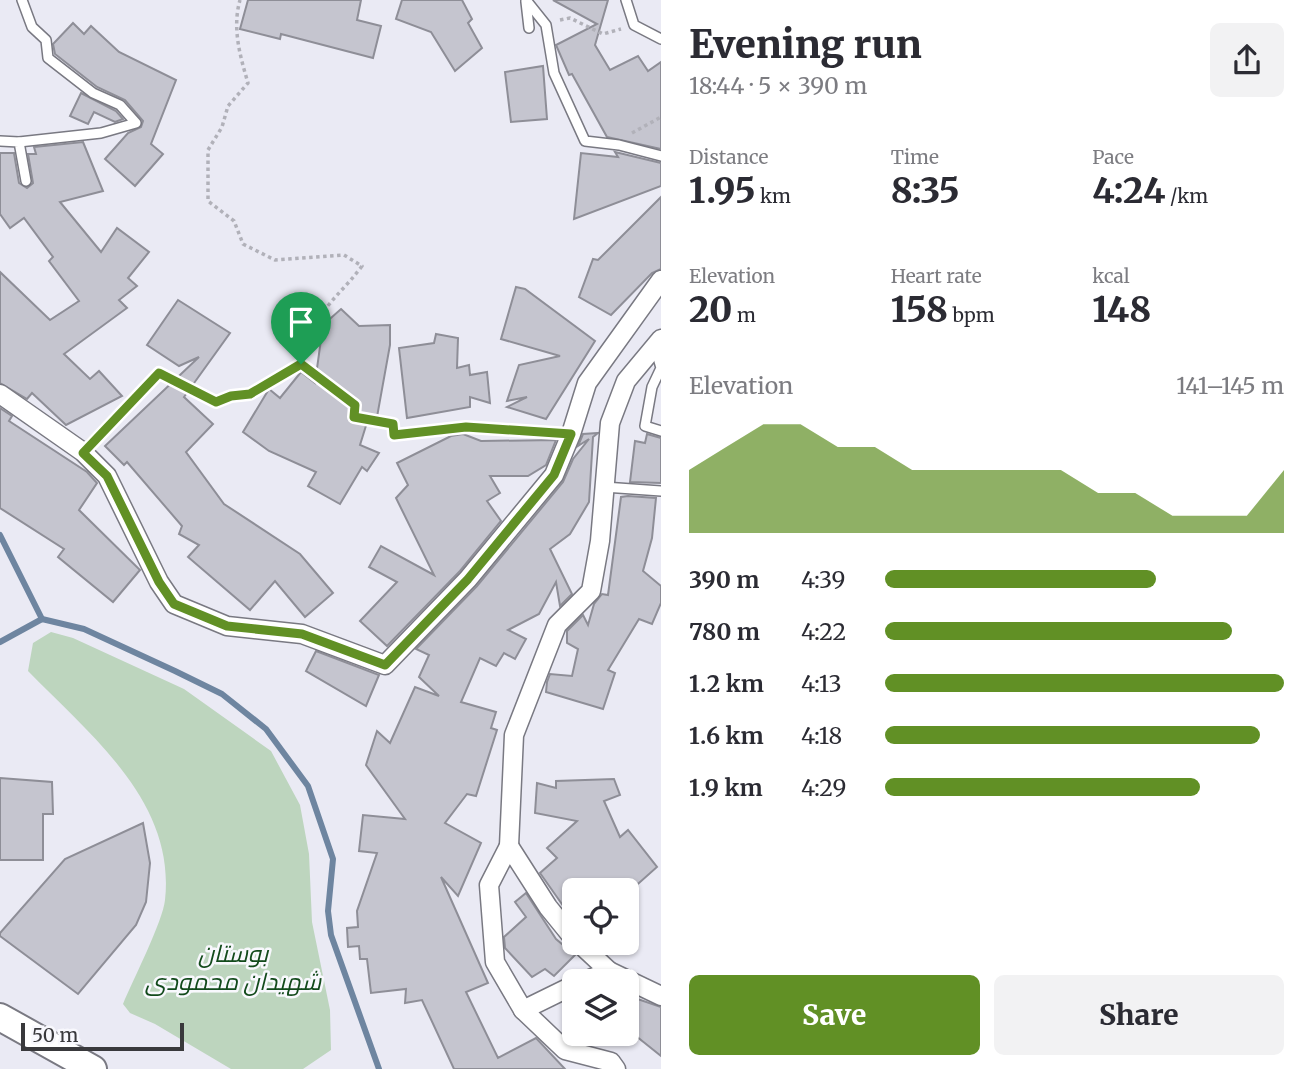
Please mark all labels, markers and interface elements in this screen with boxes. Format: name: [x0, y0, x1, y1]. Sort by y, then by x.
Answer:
text: Evening run: [689, 21, 922, 68]
button: share: [1210, 23, 1284, 97]
text: 18:44 · 5 × 390 m: [689, 71, 867, 100]
text: Distance: [689, 145, 768, 169]
text: Time: [891, 145, 939, 169]
text: Pace: [1092, 145, 1134, 169]
text: 1.95: [689, 169, 755, 213]
text: 8:35: [891, 169, 959, 213]
text: 4:24: [1092, 169, 1165, 213]
text: km: [755, 184, 791, 208]
text: /km: [1165, 184, 1208, 208]
text: Elevation: [689, 264, 775, 288]
text: Heart rate: [891, 264, 982, 288]
text: kcal: [1092, 264, 1130, 288]
text: 20: [689, 288, 732, 332]
text: 158: [891, 288, 948, 332]
text: 148: [1092, 288, 1151, 332]
pin: [271, 292, 331, 364]
icon: arrive: [282, 303, 320, 341]
text: m: [732, 303, 756, 327]
text: bpm: [948, 303, 995, 327]
text: Elevation: [689, 371, 793, 400]
text: 141–145 m: [1176, 371, 1284, 400]
text: 390 m: [689, 565, 760, 594]
text: 4:39: [801, 565, 845, 594]
text: 780 m: [689, 617, 760, 646]
text: 4:22: [801, 617, 846, 646]
text: 1.2 km: [689, 669, 764, 698]
text: 4:13: [801, 669, 842, 698]
text: 1.6 km: [689, 721, 764, 750]
text: 4:18: [801, 721, 842, 750]
text: 1.9 km: [689, 773, 763, 802]
text: 4:29: [801, 773, 846, 802]
map controls: [562, 878, 639, 1046]
button: locate: [562, 878, 639, 955]
park label: بوستان شهیدان محمودی: [145, 938, 322, 997]
button: layers: [562, 969, 639, 1046]
button: Save: [689, 975, 980, 1055]
button: Share: [994, 975, 1284, 1055]
scale bar: [21, 1020, 184, 1052]
text: 50 m: [32, 1023, 78, 1047]

